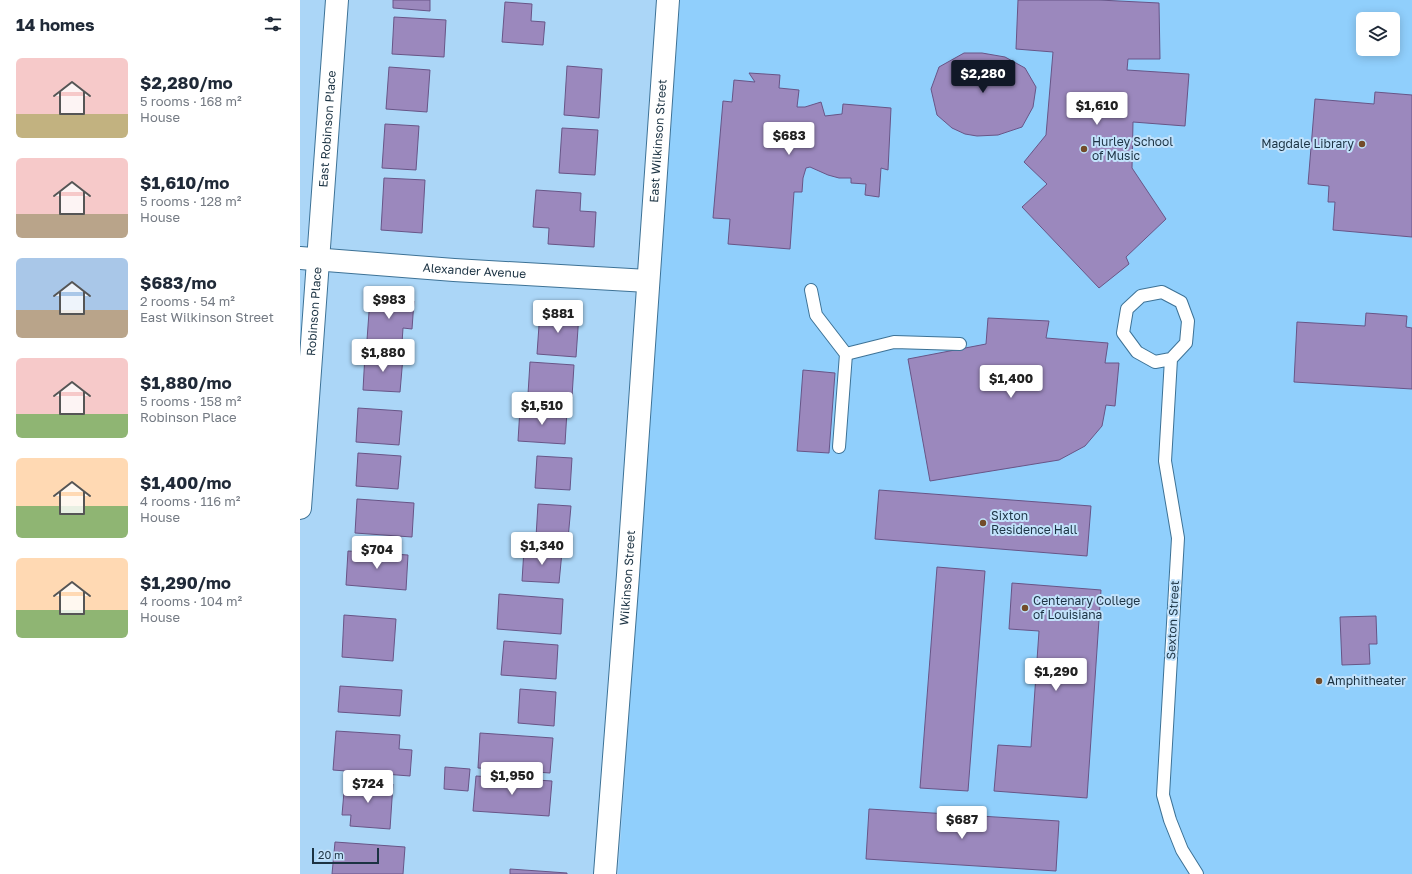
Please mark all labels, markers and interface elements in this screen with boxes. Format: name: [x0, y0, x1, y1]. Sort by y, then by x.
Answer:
map controls: [1356, 12, 1400, 56]
button: layers: [1356, 12, 1400, 56]
icon: filters: [262, 13, 284, 35]
text: 14 homes: [16, 14, 95, 35]
pin: $2,280: [950, 60, 1016, 94]
text: $2,280: [960, 65, 1006, 81]
street label: East Robinson Place: [315, 70, 339, 188]
text: $2,280/mo: [140, 72, 233, 93]
icon: home: [48, 74, 96, 122]
street label: East Wilkinson Street: [646, 78, 669, 203]
pin: $1,610: [1064, 92, 1130, 126]
text: 5 rooms · 168 m²: [140, 93, 242, 109]
text: $1,610: [1076, 97, 1118, 113]
text: House: [140, 109, 180, 125]
pin: $683: [765, 122, 813, 156]
text: $683: [772, 127, 806, 143]
place label: Hurley School of Music: [1092, 134, 1173, 163]
place label: Magdale Library: [1261, 136, 1354, 151]
marker: Magdale Library: [1357, 139, 1367, 149]
marker: Hurley School of Music: [1079, 144, 1089, 154]
text: $1,610/mo: [140, 172, 229, 193]
icon: home: [48, 174, 96, 222]
text: 5 rooms · 128 m²: [140, 193, 241, 209]
text: House: [140, 209, 180, 225]
street label: Alexander Avenue: [422, 260, 527, 281]
street label: Robinson Place: [303, 266, 325, 357]
text: $683/mo: [140, 272, 217, 293]
icon: home: [48, 274, 96, 322]
pin: $983: [365, 286, 413, 320]
text: $983: [372, 291, 406, 307]
text: 2 rooms · 54 m²: [140, 293, 235, 309]
pin: $881: [534, 300, 582, 334]
text: $881: [542, 305, 574, 321]
text: East Wilkinson Street: [140, 309, 274, 325]
pin: $1,880: [350, 339, 416, 373]
text: $1,880: [361, 344, 405, 360]
pin: $1,400: [978, 365, 1044, 399]
text: $1,400: [989, 370, 1033, 386]
text: $1,880/mo: [140, 372, 232, 393]
icon: home: [48, 374, 96, 422]
pin: $1,510: [509, 392, 575, 426]
text: 5 rooms · 158 m²: [140, 393, 241, 409]
text: $1,510: [521, 397, 563, 413]
text: Robinson Place: [140, 409, 237, 425]
text: $1,400/mo: [140, 472, 232, 493]
icon: home: [48, 474, 96, 522]
text: 4 rooms · 116 m²: [140, 493, 240, 509]
place label: Sixton Residence Hall: [991, 508, 1078, 537]
text: House: [140, 509, 180, 525]
marker: Sixton Residence Hall: [978, 518, 988, 528]
street label: Wilkinson Street: [616, 529, 638, 626]
pin: $1,340: [509, 532, 575, 566]
pin: $704: [353, 536, 401, 570]
text: $1,340: [520, 537, 564, 553]
text: $704: [361, 541, 393, 557]
text: $1,290/mo: [140, 572, 231, 593]
icon: home: [48, 574, 96, 622]
street label: Sexton Street: [1163, 580, 1182, 660]
text: 4 rooms · 104 m²: [140, 593, 242, 609]
place label: Centenary College of Louisiana: [1033, 593, 1140, 622]
marker: Centenary College of Louisiana: [1020, 603, 1030, 613]
text: House: [140, 609, 180, 625]
pin: $1,290: [1023, 658, 1089, 692]
text: $1,290: [1034, 663, 1078, 679]
place label: Amphitheater: [1327, 673, 1406, 688]
marker: Amphitheater: [1314, 676, 1324, 686]
pin: $1,950: [479, 762, 545, 796]
text: $1,950: [490, 767, 534, 783]
pin: $724: [344, 770, 392, 804]
text: $724: [352, 775, 384, 791]
pin: $687: [938, 806, 986, 840]
text: $687: [946, 811, 978, 827]
scale bar: [312, 846, 379, 865]
text: 20 m: [318, 848, 344, 861]

